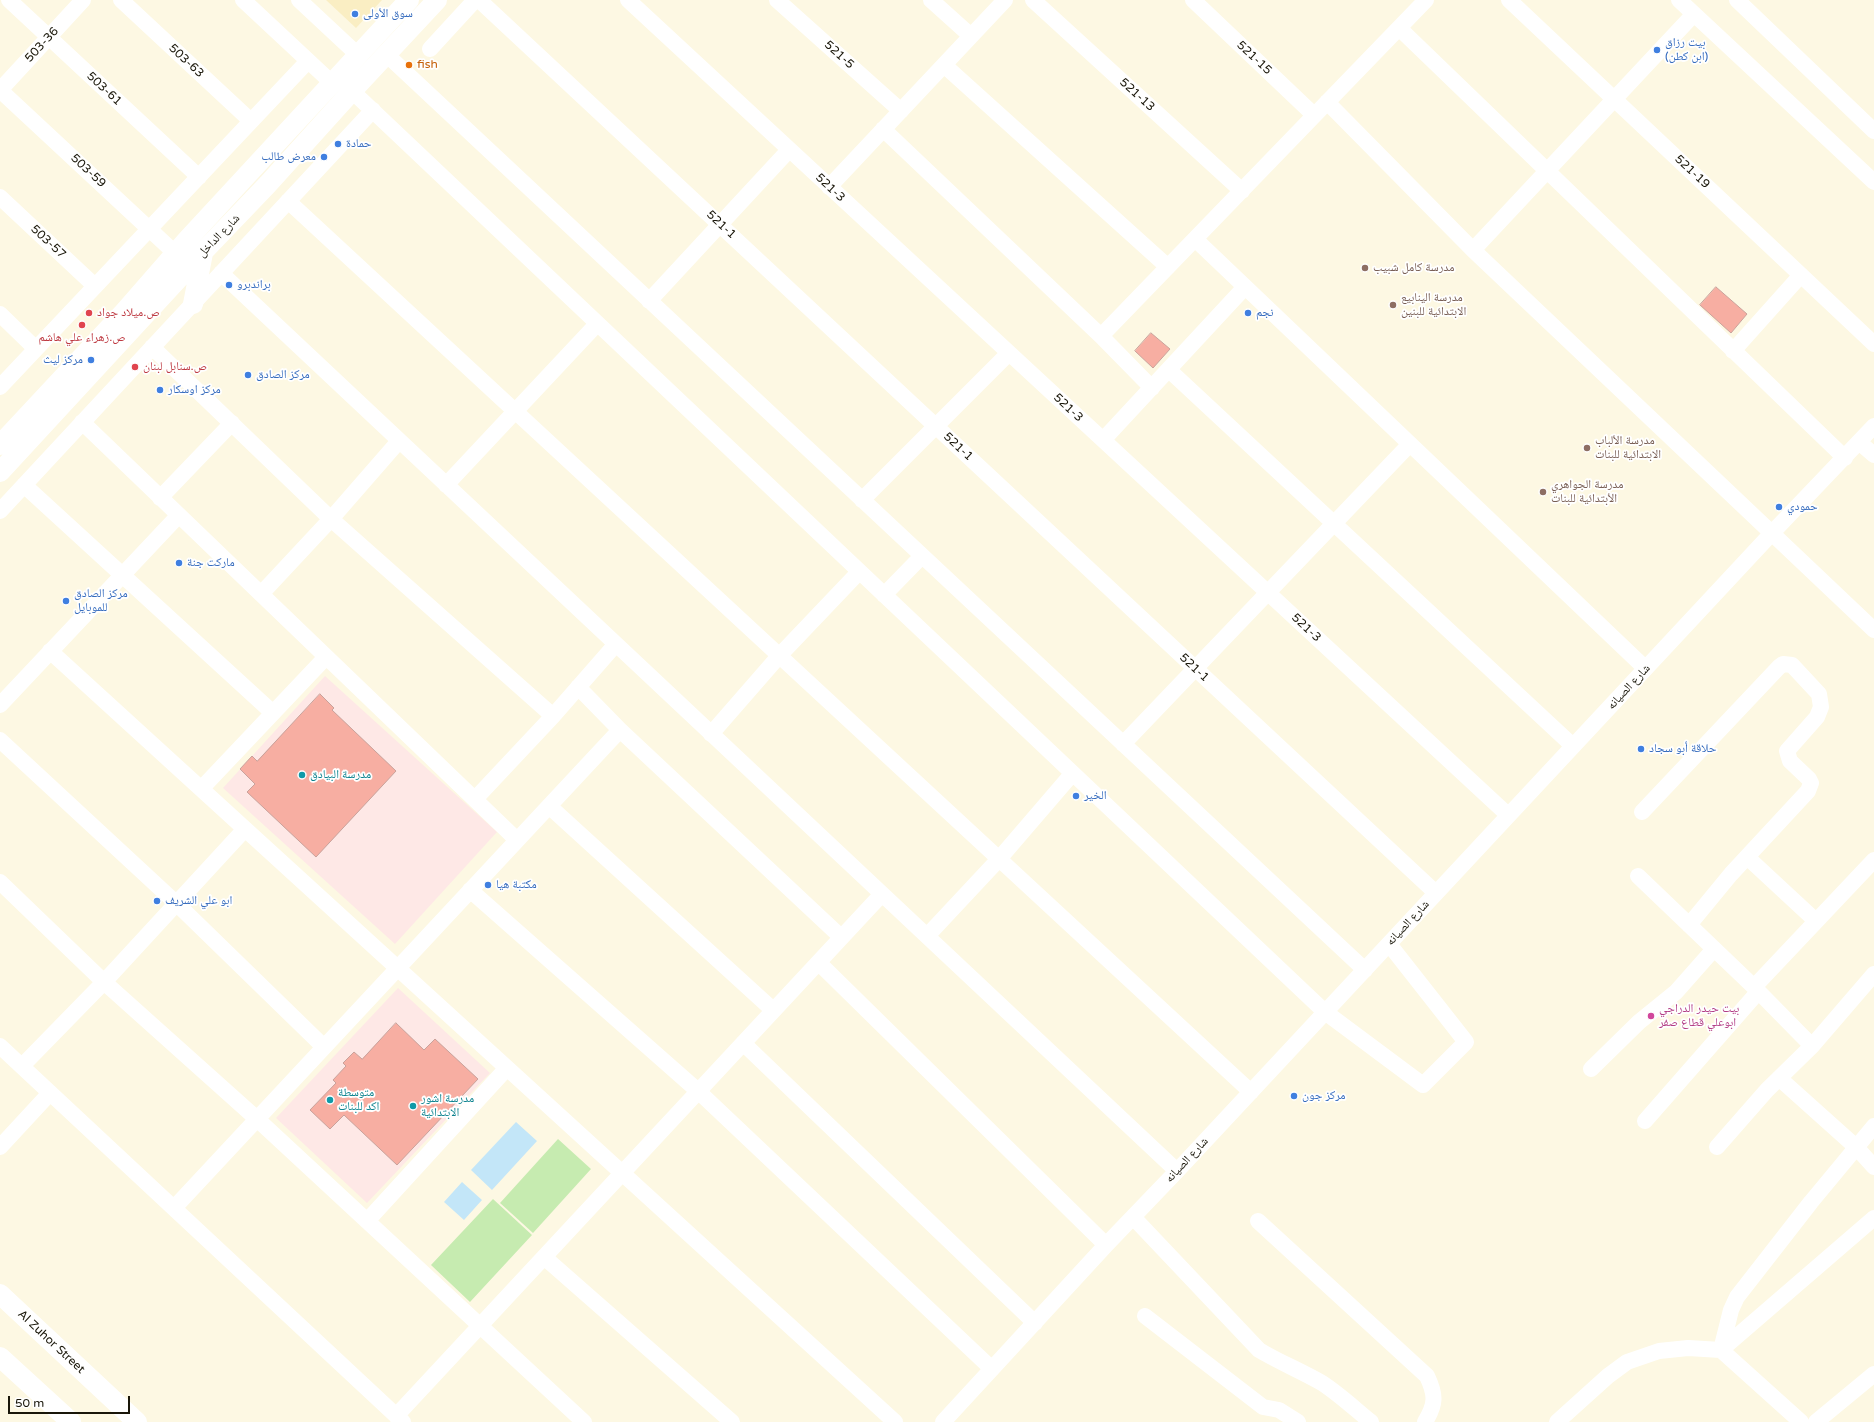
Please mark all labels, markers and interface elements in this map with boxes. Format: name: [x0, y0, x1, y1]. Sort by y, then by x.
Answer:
place label: سوق الأولى: [363, 7, 413, 21]
marker: سوق الأولى: [350, 9, 360, 19]
street label: 503-36: [22, 25, 62, 65]
place label: بيت رزاق (ابن كطن): [1665, 36, 1708, 64]
street label: 521-5: [821, 38, 857, 72]
street label: 521-15: [1234, 38, 1274, 78]
street label: 503-63: [166, 41, 206, 81]
marker: بيت رزاق (ابن كطن): [1652, 45, 1662, 55]
place label: fish: [417, 58, 438, 72]
marker: fish: [404, 60, 414, 70]
street label: 503-61: [84, 69, 124, 109]
street label: 521-13: [1116, 75, 1158, 115]
place label: حمادة: [346, 137, 371, 151]
marker: حمادة: [333, 139, 343, 149]
place label: معرض طالب: [261, 150, 316, 164]
street label: 503-59: [68, 151, 108, 191]
marker: معرض طالب: [319, 152, 329, 162]
street label: 521-19: [1672, 152, 1712, 192]
street label: 521-3: [812, 171, 848, 205]
street label: 521-1: [703, 208, 739, 242]
street label: شارع الداخل: [195, 211, 243, 261]
street label: 503-57: [28, 222, 68, 262]
place label: مدرسة كامل شبيب: [1373, 261, 1454, 275]
marker: مدرسة كامل شبيب: [1360, 263, 1370, 273]
place label: براندبرو: [237, 278, 271, 292]
marker: براندبرو: [224, 280, 234, 290]
place label: مدرسة الينابيع الابتدائية للبنين: [1401, 291, 1466, 319]
marker: مدرسة الينابيع الابتدائية للبنين: [1388, 300, 1398, 310]
place label: ص.ميلاد جواد: [97, 306, 160, 320]
place label: نجم: [1256, 306, 1274, 320]
marker: ص.ميلاد جواد: [84, 308, 94, 318]
marker: نجم: [1243, 308, 1253, 318]
marker: ص.زهراء علي هاشم: [77, 320, 87, 330]
place label: ص.زهراء علي هاشم: [39, 331, 125, 345]
place label: مركز ليث: [43, 353, 83, 367]
marker: مركز ليث: [86, 355, 96, 365]
place label: ص.سنابل لبنان: [143, 360, 207, 374]
marker: ص.سنابل لبنان: [130, 362, 140, 372]
place label: مركز الصادق: [256, 368, 310, 382]
marker: مركز الصادق: [243, 370, 253, 380]
place label: مركز اوسكار: [168, 383, 221, 397]
marker: مركز اوسكار: [155, 385, 165, 395]
street label: 521-3: [1050, 391, 1086, 425]
street label: 521-1: [940, 430, 976, 464]
place label: مدرسة الألباب الابتدائية للبنات: [1595, 434, 1661, 462]
marker: مدرسة الألباب الابتدائية للبنات: [1582, 443, 1592, 453]
place label: مدرسة الجواهري الأبتدائية للبنات: [1551, 478, 1623, 506]
marker: مدرسة الجواهري الأبتدائية للبنات: [1538, 487, 1548, 497]
place label: حمودي: [1787, 500, 1818, 514]
marker: حمودي: [1774, 502, 1784, 512]
place label: ماركت جنة: [187, 556, 235, 570]
marker: ماركت جنة: [174, 558, 184, 568]
place label: مركز الصادق للموبايل: [74, 587, 128, 615]
marker: مركز الصادق للموبايل: [61, 596, 71, 606]
street label: 521-3: [1288, 611, 1324, 645]
street label: 521-1: [1176, 651, 1212, 685]
street label: شارع الصيانه: [1604, 661, 1654, 713]
place label: حلاقة أبو سجاد: [1649, 742, 1716, 756]
marker: حلاقة أبو سجاد: [1636, 744, 1646, 754]
place label: مدرسة البيادق: [310, 768, 371, 782]
marker: مدرسة البيادق: [297, 770, 307, 780]
place label: الخير: [1084, 789, 1107, 803]
marker: الخير: [1071, 791, 1081, 801]
place label: مكتبة هيا: [496, 878, 537, 892]
marker: مكتبة هيا: [483, 880, 493, 890]
place label: ابو علي الشريف: [165, 894, 232, 908]
marker: ابو علي الشريف: [152, 896, 162, 906]
street label: شارع الصيانه: [1383, 897, 1433, 949]
place label: بيت حيدر الدراجي ابوعلي قطاع صفر: [1659, 1002, 1739, 1030]
marker: بيت حيدر الدراجي ابوعلي قطاع صفر: [1646, 1011, 1656, 1021]
place label: متوسطة اكد للبنات: [338, 1086, 379, 1114]
place label: مركز جون: [1302, 1089, 1346, 1103]
marker: مركز جون: [1289, 1091, 1299, 1101]
place label: مدرسة اشور الابتدائية: [421, 1092, 474, 1120]
marker: متوسطة اكد للبنات: [325, 1095, 335, 1105]
marker: مدرسة اشور الابتدائية: [408, 1101, 418, 1111]
street label: شارع الصيانه: [1162, 1134, 1212, 1186]
street label: Al Zuhor Street: [14, 1307, 88, 1377]
scale bar: [10, 1388, 132, 1414]
text: 50 m: [15, 1396, 44, 1410]

